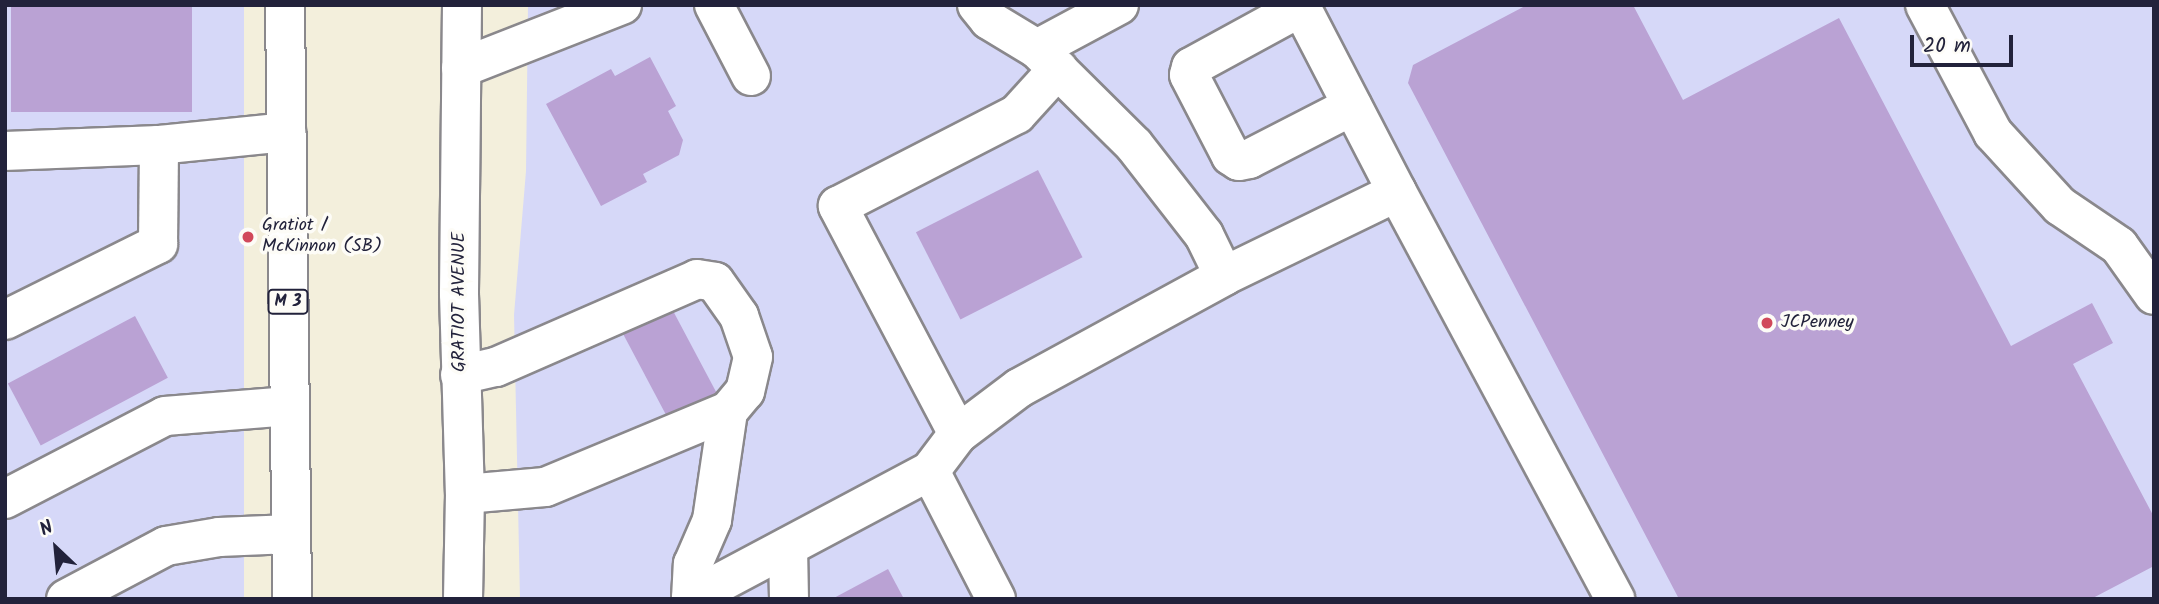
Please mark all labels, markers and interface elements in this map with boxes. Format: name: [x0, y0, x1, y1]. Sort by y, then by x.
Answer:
scale bar: [1914, 21, 2017, 65]
text: 20 m: [1923, 30, 1971, 63]
place label: Gratiot / McKinnon (SB): [262, 216, 382, 258]
marker: Gratiot / McKinnon (SB): [240, 229, 256, 245]
street label: GRATIOT AVENUE: [449, 232, 471, 372]
road number: M 3: [267, 290, 309, 314]
place label: JCPenney: [1781, 312, 1854, 334]
marker: JCPenney: [1759, 315, 1775, 331]
north arrow: [21, 513, 91, 583]
text: N: [35, 513, 59, 545]

